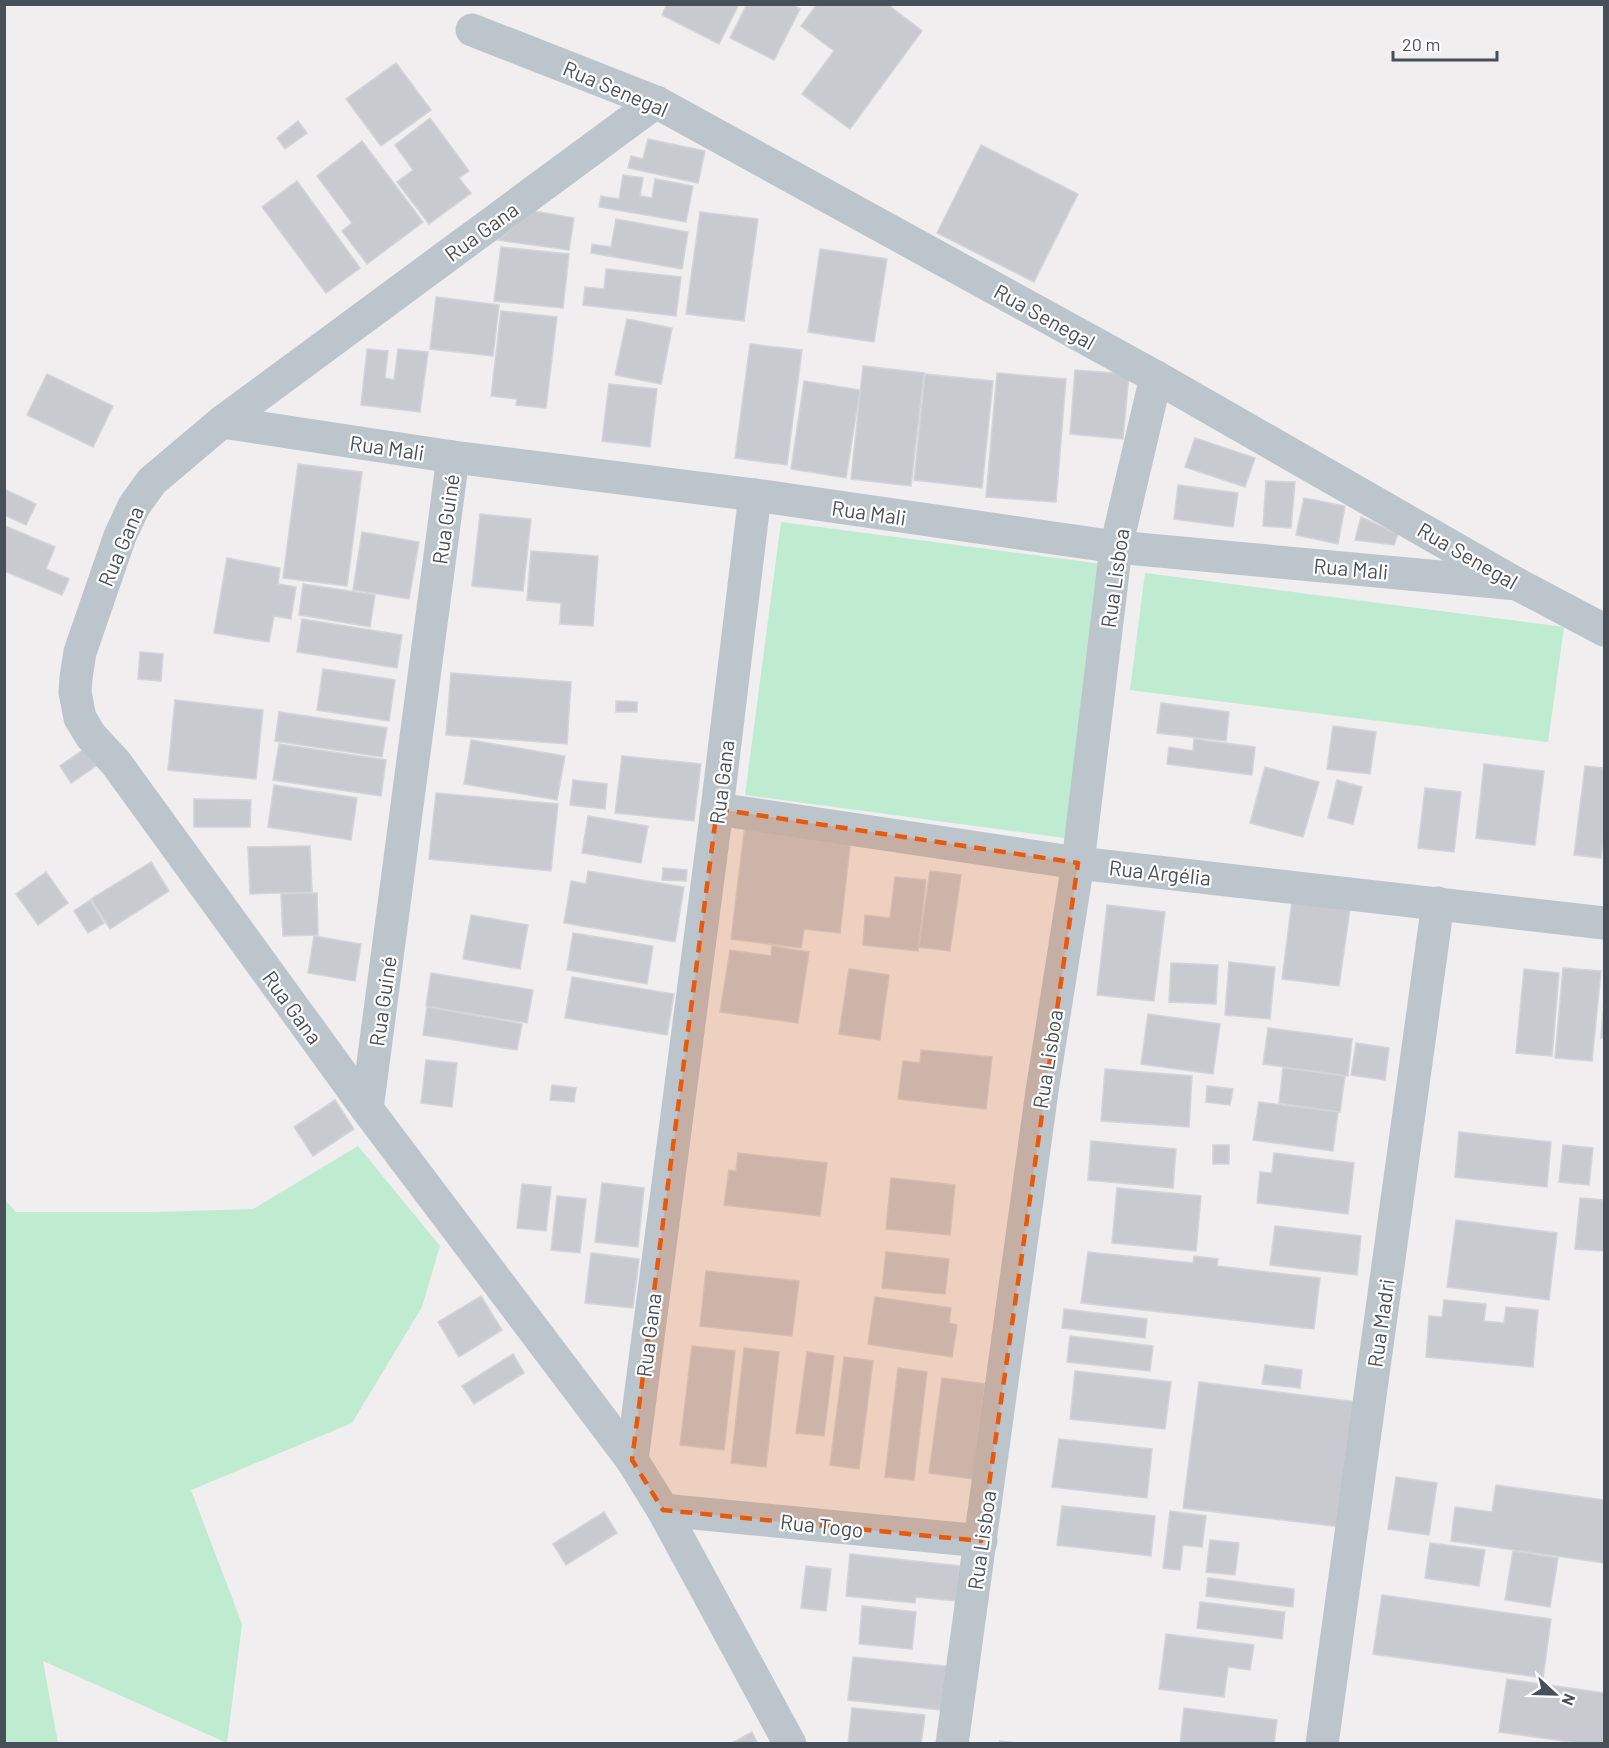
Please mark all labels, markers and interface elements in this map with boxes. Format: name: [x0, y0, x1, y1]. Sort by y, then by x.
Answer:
scale bar: [1393, 24, 1496, 62]
text: 20 m: [1402, 33, 1440, 55]
street label: Rua Senegal: [560, 55, 672, 121]
street label: Rua Gana: [439, 196, 523, 266]
street label: Rua Senegal: [990, 278, 1100, 354]
street label: Rua Mali: [348, 429, 426, 465]
street label: Rua Guiné: [426, 472, 464, 566]
street label: Rua Mali: [830, 494, 908, 530]
street label: Rua Gana: [92, 502, 148, 590]
street label: Rua Senegal: [1413, 516, 1523, 594]
street label: Rua Lisboa: [1095, 527, 1133, 629]
street label: Rua Mali: [1313, 552, 1389, 584]
street label: Rua Gana: [703, 739, 739, 825]
street label: Rua Argélia: [1108, 854, 1212, 890]
street label: Rua Guiné: [363, 954, 401, 1048]
street label: Rua Gana: [258, 965, 328, 1049]
street label: Rua Lisboa: [1027, 1008, 1067, 1110]
street label: Rua Madri: [1361, 1277, 1399, 1369]
street label: Rua Gana: [630, 1292, 666, 1378]
street label: Rua Lisboa: [962, 1489, 1000, 1591]
street label: Rua Togo: [779, 1508, 865, 1542]
north arrow: [1525, 1664, 1585, 1724]
text: N: [1559, 1691, 1580, 1708]

